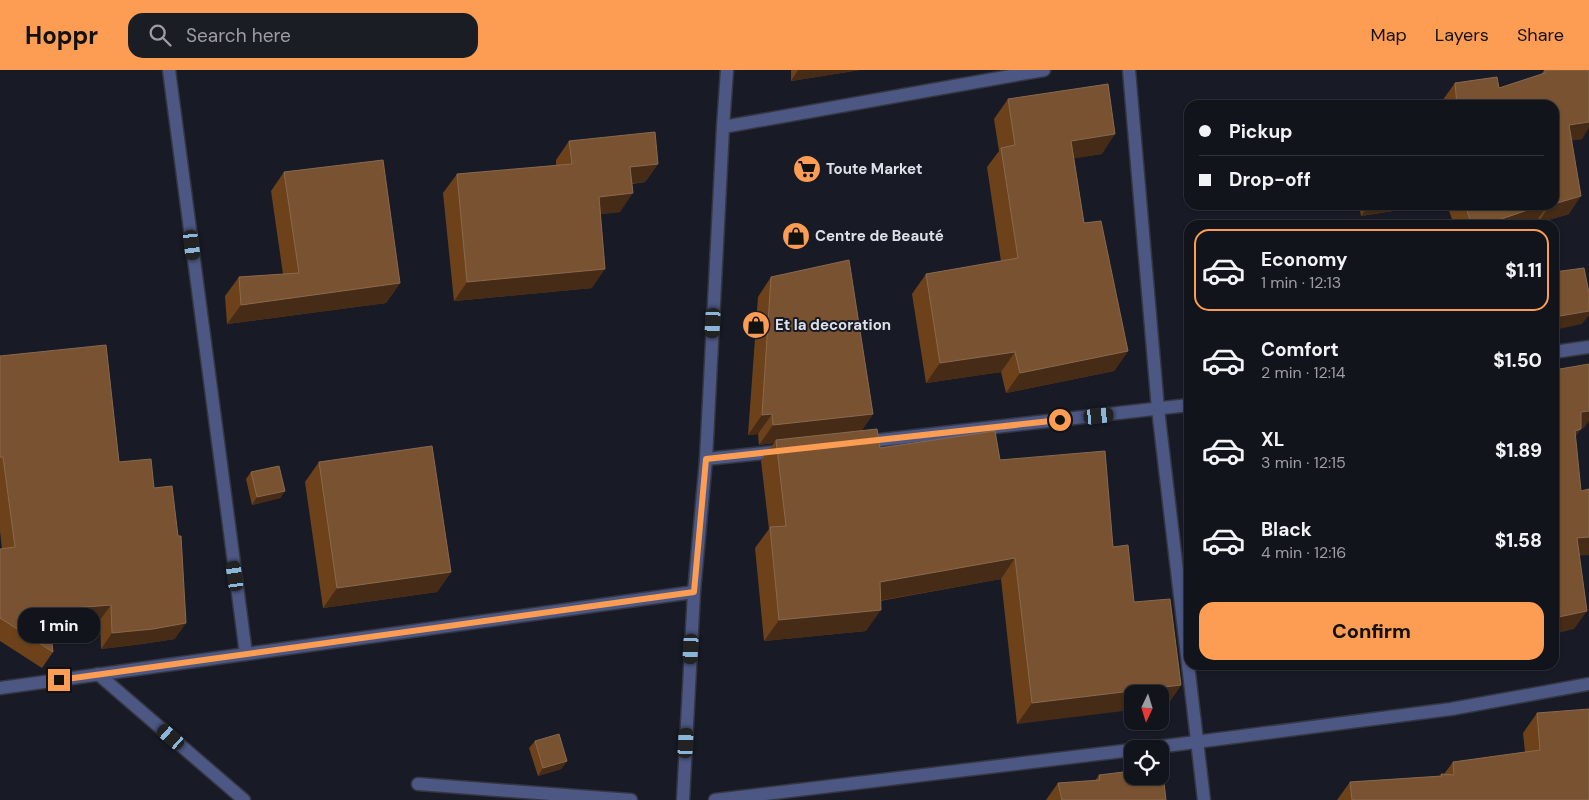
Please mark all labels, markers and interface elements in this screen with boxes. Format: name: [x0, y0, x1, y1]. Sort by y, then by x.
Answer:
search box: [128, 13, 478, 58]
text: Hoppr: [25, 20, 98, 51]
icon: search: [146, 21, 174, 49]
text: Search here: [186, 23, 291, 48]
text: Map: [1371, 23, 1407, 47]
text: Layers: [1435, 23, 1489, 47]
text: Share: [1517, 23, 1564, 47]
text: Pickup: [1229, 119, 1293, 144]
supermarket icon: Toute Market: [792, 154, 822, 184]
place label: Toute Market: [826, 159, 923, 179]
text: Drop-off: [1229, 167, 1311, 192]
shop icon: Centre de Beauté: [781, 221, 811, 251]
place label: Centre de Beauté: [815, 226, 944, 246]
car: [182, 229, 201, 261]
text: Economy: [1261, 247, 1348, 272]
icon: car: [1201, 248, 1246, 293]
text: $1.11: [1505, 258, 1542, 283]
text: 1 min · 12:13: [1261, 272, 1341, 293]
car: [704, 308, 721, 338]
shop icon: Et la decoration: [741, 310, 771, 340]
place label: Et la decoration: [775, 315, 891, 335]
text: Comfort: [1261, 337, 1339, 362]
icon: car: [1201, 338, 1246, 383]
text: $1.50: [1493, 348, 1542, 373]
text: 2 min · 12:14: [1261, 362, 1346, 383]
car: [1083, 407, 1114, 425]
route start: [1049, 409, 1071, 431]
text: XL: [1261, 427, 1284, 452]
icon: car: [1201, 428, 1246, 473]
text: $1.89: [1495, 438, 1542, 463]
text: 3 min · 12:15: [1261, 452, 1346, 473]
text: Black: [1261, 517, 1312, 542]
icon: car: [1201, 518, 1246, 563]
text: $1.58: [1495, 528, 1542, 553]
text: 4 min · 12:16: [1261, 542, 1346, 563]
car: [225, 560, 244, 592]
button: Confirm: [1199, 602, 1544, 660]
callout: 1 min: [18, 608, 100, 642]
text: 1 min: [39, 615, 79, 636]
car: [682, 634, 699, 664]
route end: [48, 669, 70, 691]
north arrow: [1124, 685, 1169, 730]
map controls: [1124, 685, 1169, 785]
car: [154, 721, 187, 753]
car: [677, 728, 694, 758]
button: locate: [1124, 740, 1169, 785]

